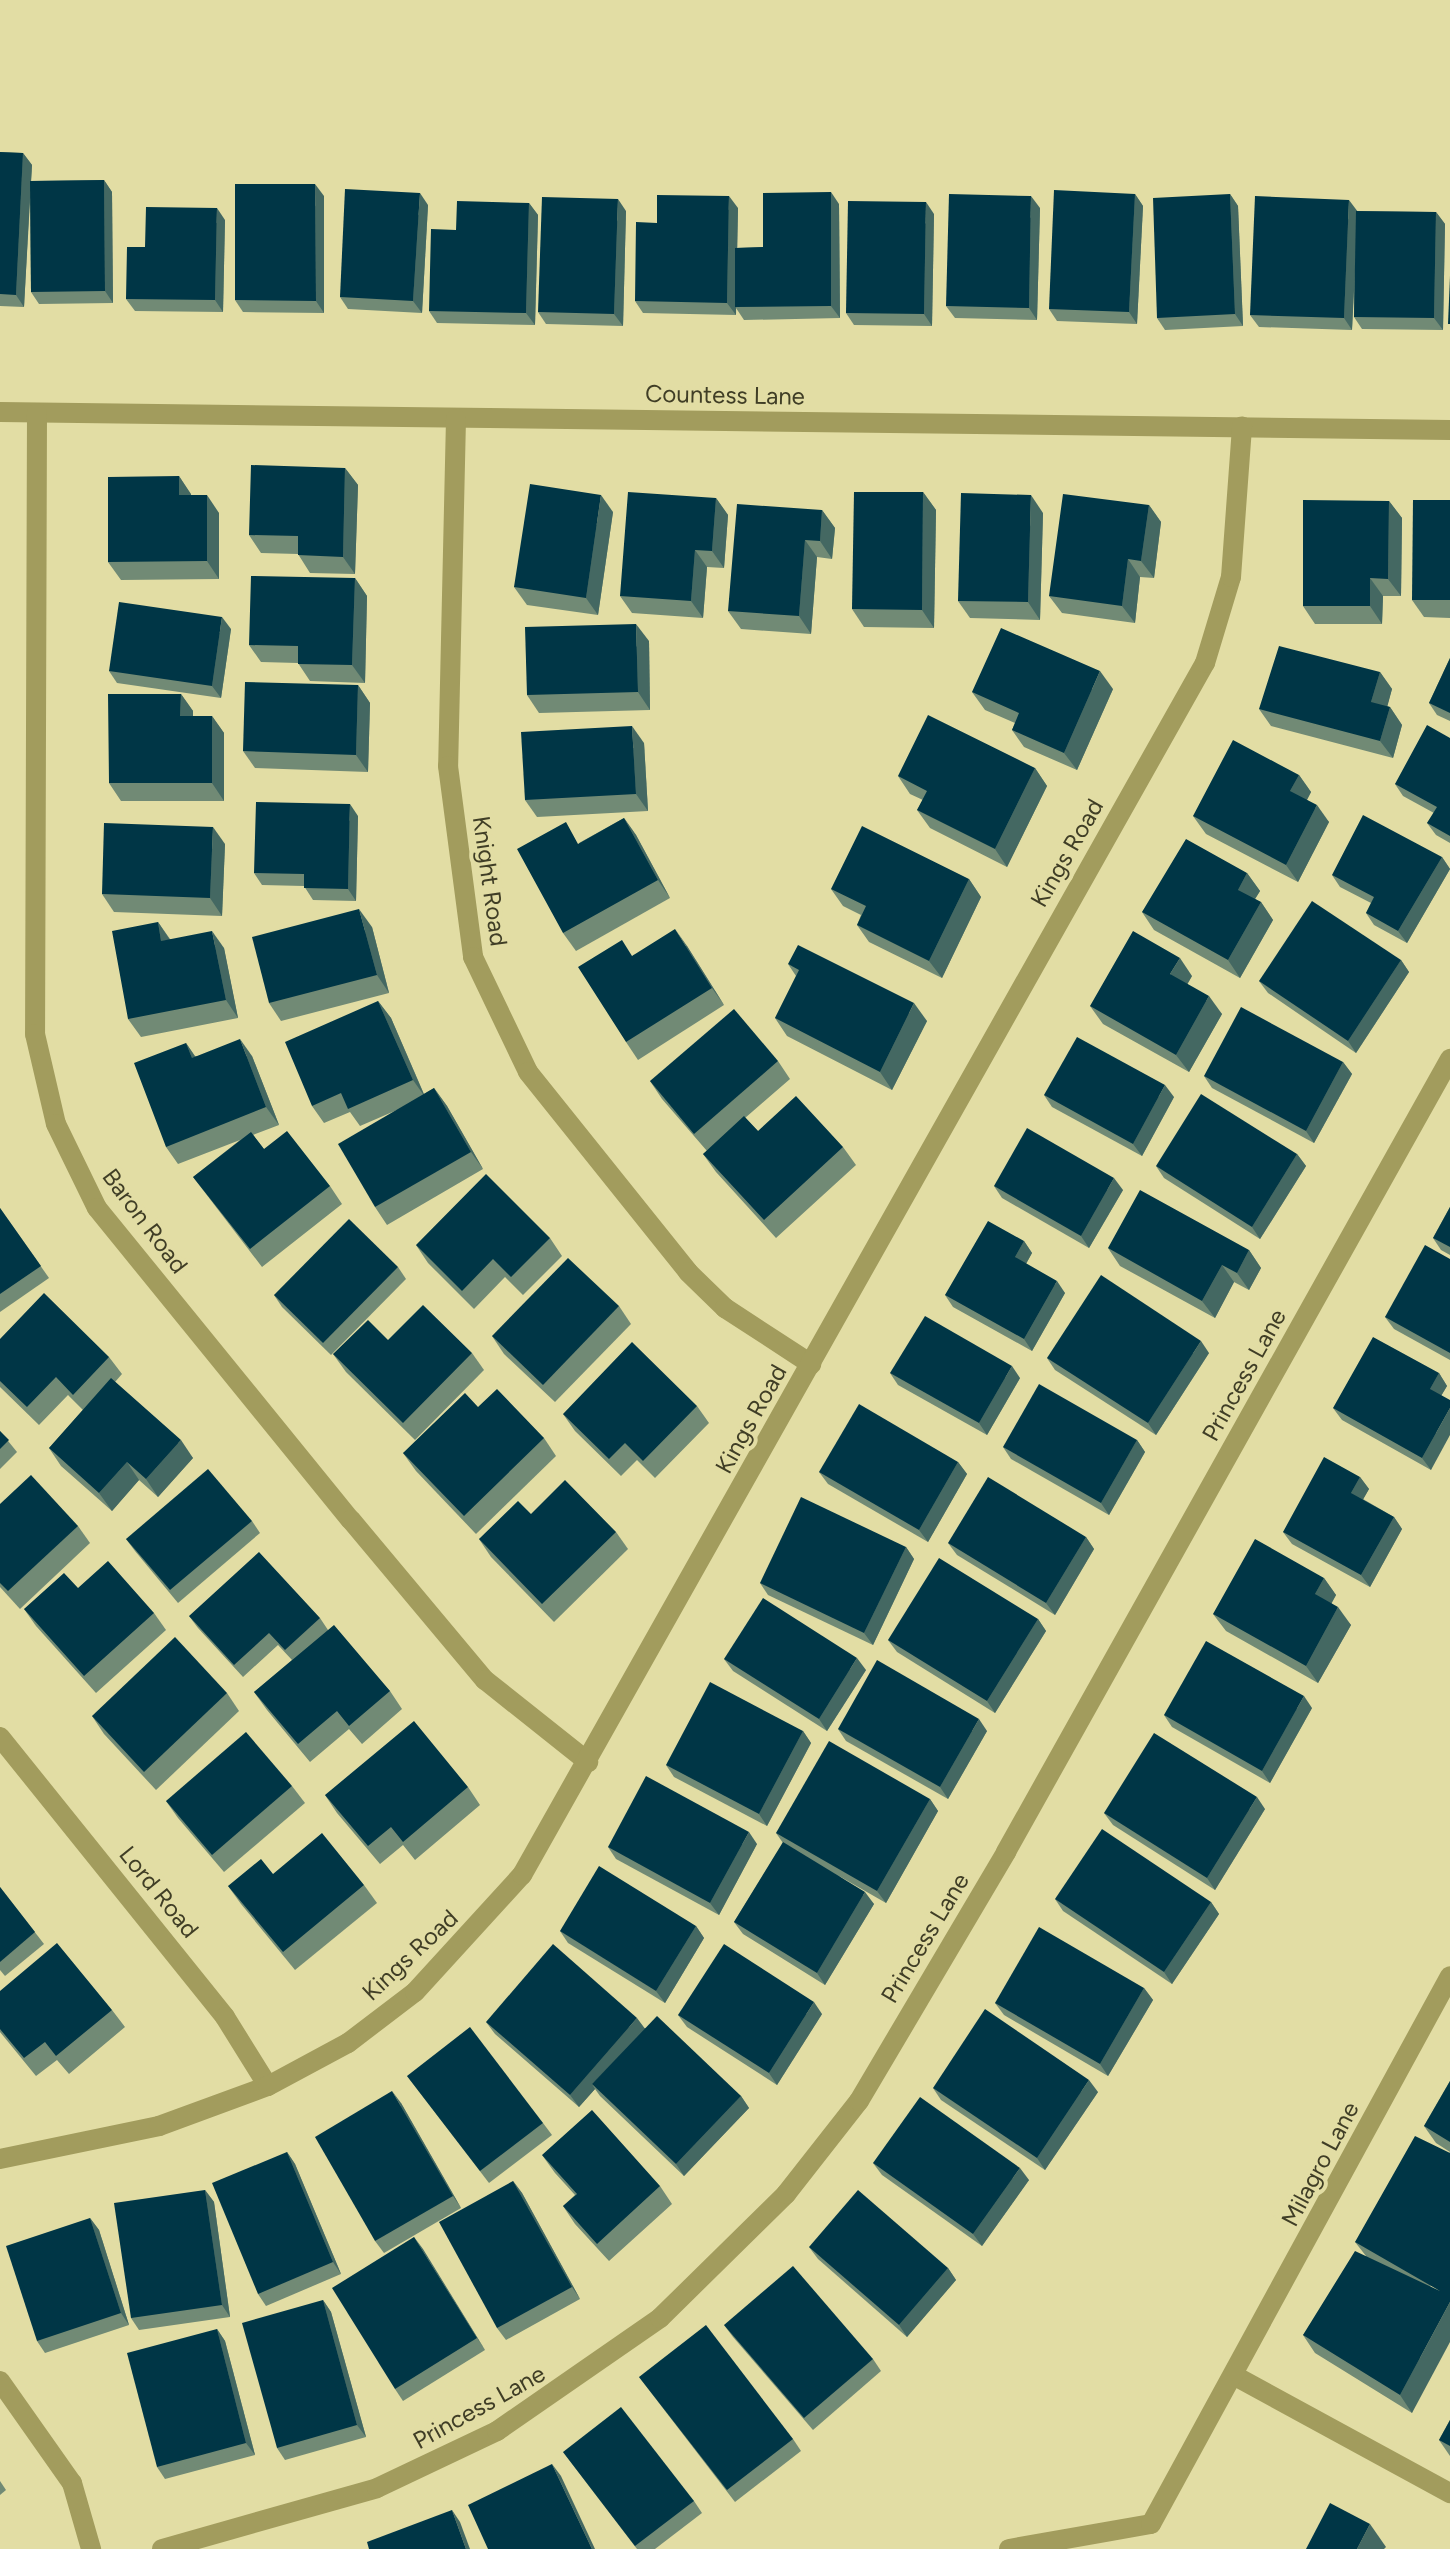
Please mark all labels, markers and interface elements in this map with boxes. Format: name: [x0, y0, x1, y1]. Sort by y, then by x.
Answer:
street label: Countess Lane: [645, 379, 805, 411]
street label: Kings Road: [1025, 794, 1109, 912]
street label: Knight Road: [467, 814, 513, 948]
street label: Baron Road: [96, 1163, 194, 1279]
street label: Princess Lane: [1196, 1304, 1292, 1446]
street label: Kings Road: [709, 1360, 793, 1478]
street label: Lord Road: [113, 1840, 205, 1944]
street label: Princess Lane: [875, 1868, 975, 2008]
street label: Kings Road: [356, 1904, 464, 2006]
street label: Milagro Lane: [1275, 2097, 1365, 2231]
street label: Princess Lane: [408, 2359, 550, 2455]

